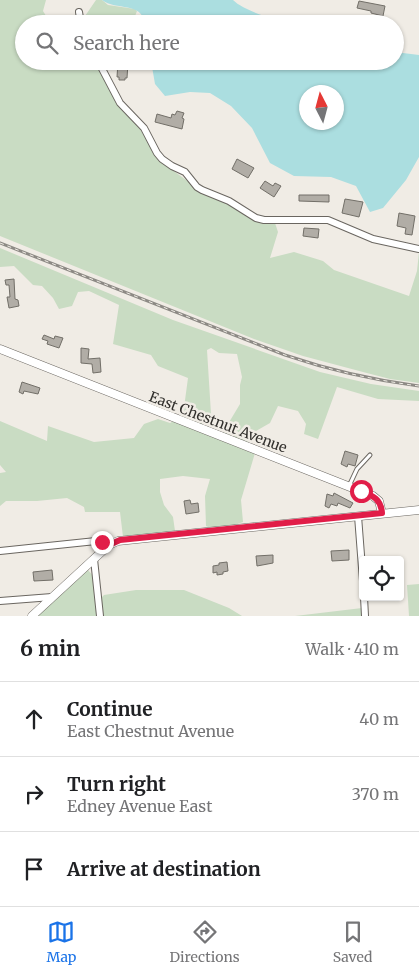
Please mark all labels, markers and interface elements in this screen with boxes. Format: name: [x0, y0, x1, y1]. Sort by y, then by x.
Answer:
search box: [15, 15, 404, 70]
icon: search: [33, 29, 61, 57]
text: Search here: [73, 31, 180, 55]
north arrow: [299, 85, 344, 130]
street label: East Chestnut Avenue: [146, 387, 290, 457]
route start: [350, 480, 373, 503]
route end: [91, 531, 114, 554]
map controls: [359, 556, 404, 601]
button: locate: [359, 556, 404, 601]
text: 6 min: [20, 635, 80, 662]
text: Walk · 410 m: [305, 639, 399, 659]
text: Continue: [67, 697, 153, 721]
icon: ahead: [20, 705, 48, 733]
text: 40 m: [359, 709, 399, 729]
text: East Chestnut Avenue: [67, 721, 234, 741]
text: Turn right: [67, 772, 166, 796]
icon: right: [20, 780, 48, 808]
text: 370 m: [352, 784, 399, 804]
text: Edney Avenue East: [67, 796, 212, 816]
icon: arrive: [20, 855, 48, 883]
text: Arrive at destination: [67, 857, 261, 881]
tab: Map: [47, 918, 76, 966]
tab: Directions: [170, 918, 240, 966]
tab: Saved: [333, 918, 372, 966]

